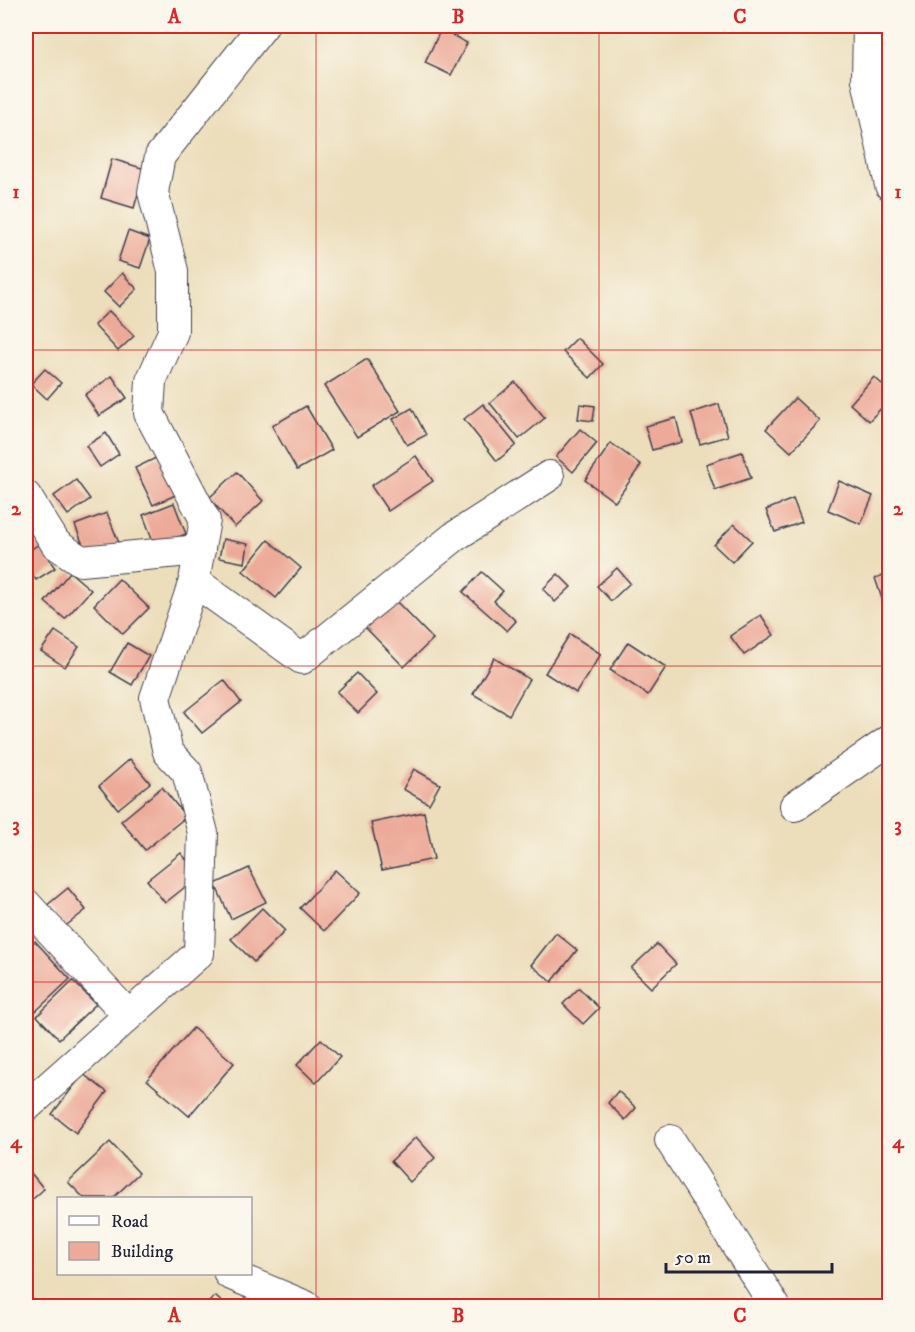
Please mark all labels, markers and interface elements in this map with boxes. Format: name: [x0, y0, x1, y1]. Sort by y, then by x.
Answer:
text: A: [167, 5, 182, 30]
text: B: [452, 5, 464, 30]
text: C: [733, 5, 747, 30]
text: 1: [12, 180, 20, 205]
text: 1: [894, 180, 902, 205]
text: 2: [11, 497, 22, 522]
text: 2: [893, 497, 904, 522]
text: 3: [12, 813, 20, 838]
text: 3: [894, 813, 902, 838]
text: 4: [10, 1130, 23, 1155]
text: 4: [892, 1130, 905, 1155]
legend: [57, 1197, 252, 1275]
text: Road: [111, 1211, 148, 1233]
scale bar: [666, 1236, 832, 1274]
text: Building: [111, 1241, 173, 1263]
text: 50 m: [675, 1247, 711, 1269]
text: A: [167, 1304, 182, 1329]
text: B: [452, 1304, 464, 1329]
text: C: [733, 1304, 747, 1329]

